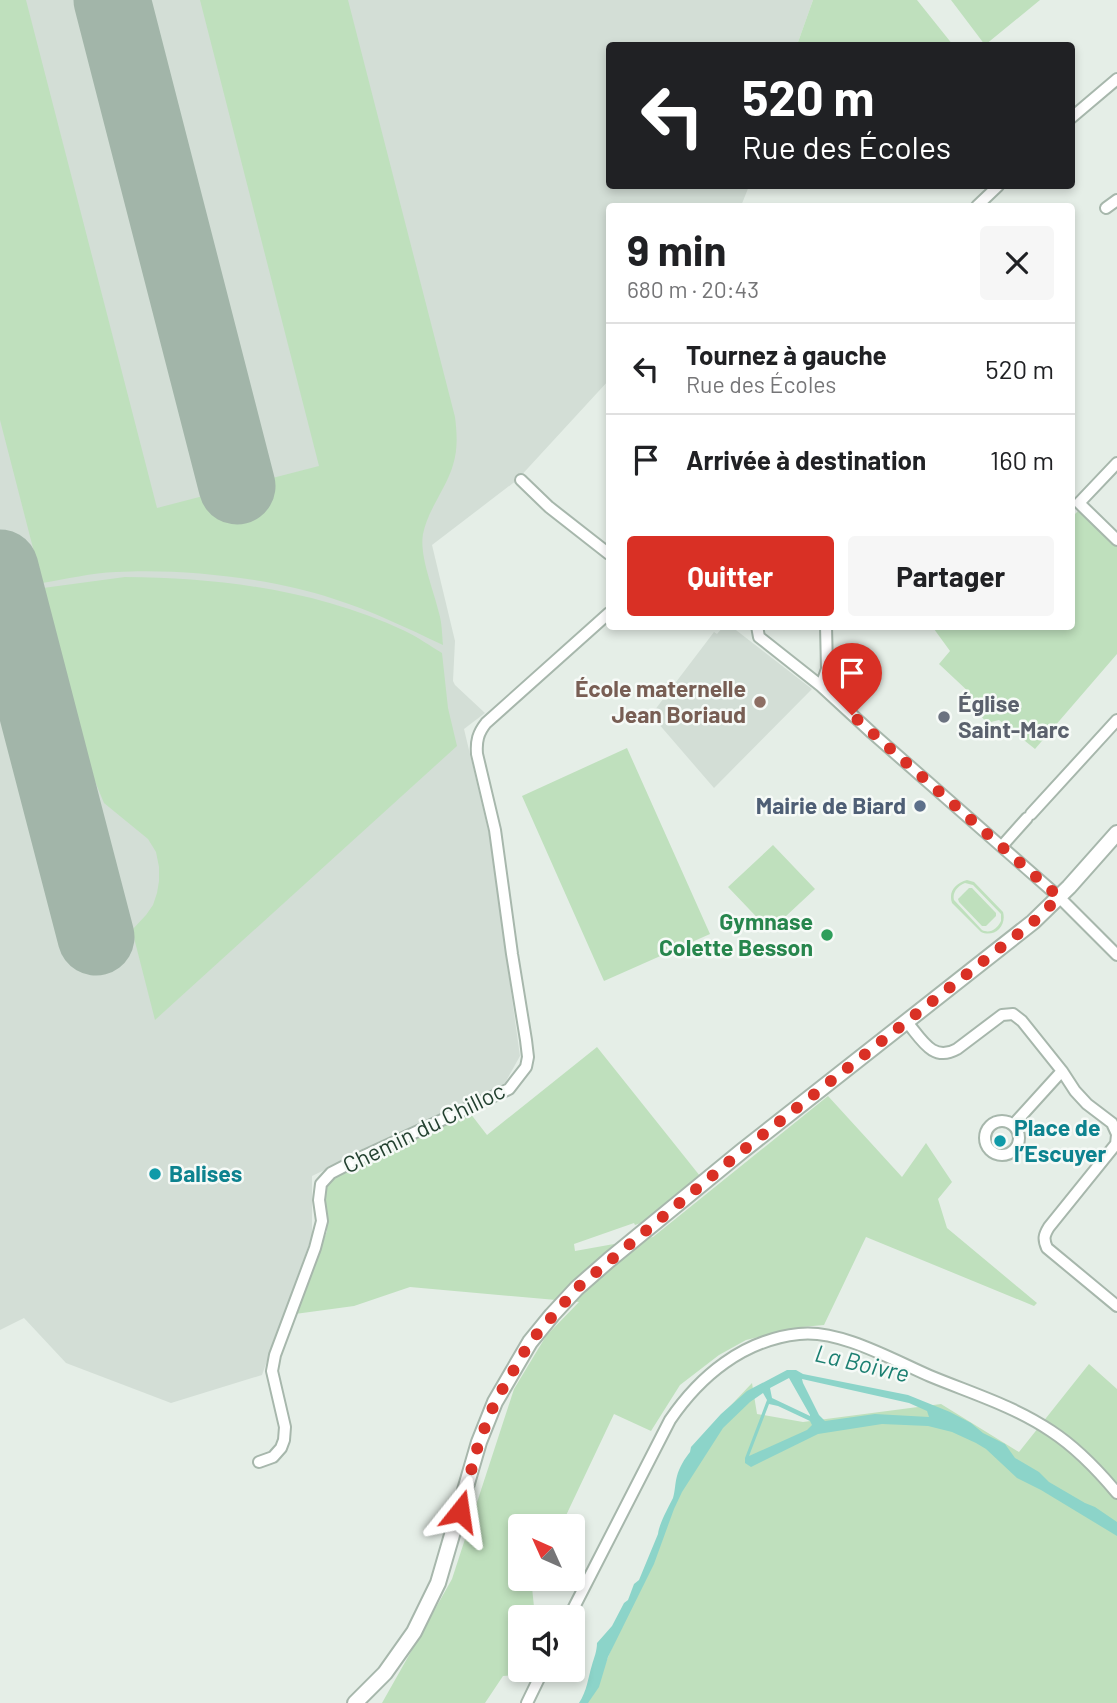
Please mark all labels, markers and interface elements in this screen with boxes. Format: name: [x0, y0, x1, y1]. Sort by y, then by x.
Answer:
text: 520 m: [742, 67, 875, 126]
icon: left: [627, 70, 718, 161]
text: Rue des Écoles: [742, 127, 951, 165]
text: 9 min: [627, 224, 726, 274]
button: close: [980, 226, 1054, 300]
text: 680 m · 20:43: [627, 275, 759, 303]
text: Tournez à gauche: [686, 339, 887, 370]
icon: left: [627, 350, 665, 388]
text: 520 m: [985, 353, 1054, 384]
text: Rue des Écoles: [686, 370, 836, 398]
icon: arrive: [627, 441, 665, 479]
text: Arrivée à destination: [686, 444, 926, 475]
text: 160 m: [990, 444, 1054, 475]
button: Quitter: [627, 536, 834, 616]
button: Partager: [848, 536, 1054, 616]
pin: [822, 643, 882, 715]
icon: arrive: [833, 654, 871, 692]
place label: École maternelle Jean Boriaud: [575, 674, 746, 728]
place label: Église Saint-Marc: [958, 689, 1070, 743]
marker: École maternelle Jean Boriaud: [752, 694, 768, 710]
marker: Église Saint-Marc: [936, 709, 952, 725]
place label: Mairie de Biard: [756, 791, 906, 819]
marker: Mairie de Biard: [912, 798, 928, 814]
place label: Gymnase Colette Besson: [659, 907, 813, 961]
marker: Gymnase Colette Besson: [819, 927, 835, 943]
street label: Chemin du Chilloc: [338, 1076, 509, 1179]
place label: Place de l’Escuyer: [1014, 1113, 1107, 1167]
marker: Place de l’Escuyer: [992, 1133, 1008, 1149]
place label: Balises: [169, 1159, 242, 1187]
marker: Balises: [147, 1166, 163, 1182]
water label: La Boivre: [812, 1338, 912, 1387]
position arrow: [423, 1474, 497, 1548]
north arrow: [508, 1514, 584, 1591]
map controls: [508, 1514, 585, 1682]
button: sound: [508, 1605, 585, 1682]

